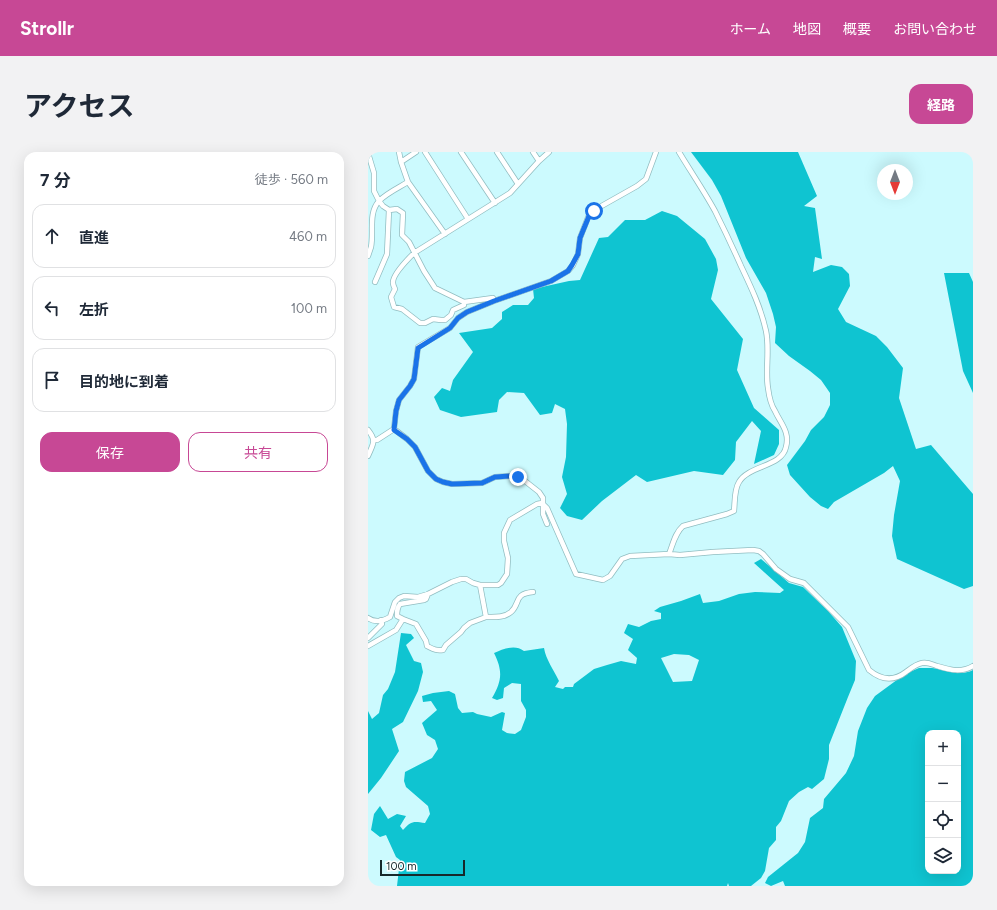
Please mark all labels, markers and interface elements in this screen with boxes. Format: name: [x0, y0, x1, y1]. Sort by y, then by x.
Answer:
text: Strollr: [20, 17, 74, 40]
text: ホーム: [729, 21, 771, 38]
text: 地図: [793, 21, 821, 38]
text: 概要: [843, 21, 871, 38]
text: お問い合わせ: [893, 21, 977, 38]
button: 経路: [909, 84, 973, 124]
text: アクセス: [24, 89, 135, 123]
north arrow: [877, 164, 913, 200]
text: 7 分: [40, 170, 71, 190]
text: 徒歩 · 560 m: [255, 172, 328, 187]
route start: [585, 202, 603, 220]
icon: ahead: [41, 225, 63, 247]
text: 直進: [79, 229, 109, 247]
text: 460 m: [289, 229, 327, 244]
icon: left: [41, 297, 63, 319]
text: 左折: [79, 301, 109, 319]
text: 100 m: [291, 301, 327, 316]
icon: arrive: [41, 369, 63, 391]
text: 目的地に到着: [79, 373, 169, 391]
button: 保存: [40, 432, 180, 472]
button: 共有: [188, 432, 328, 472]
route end: [509, 468, 527, 486]
map controls: [925, 730, 961, 874]
button: +: [925, 730, 961, 766]
button: −: [925, 766, 961, 802]
button: locate: [925, 802, 961, 838]
button: layers: [925, 838, 961, 874]
scale bar: [380, 858, 465, 877]
text: 100 m: [386, 860, 417, 873]

